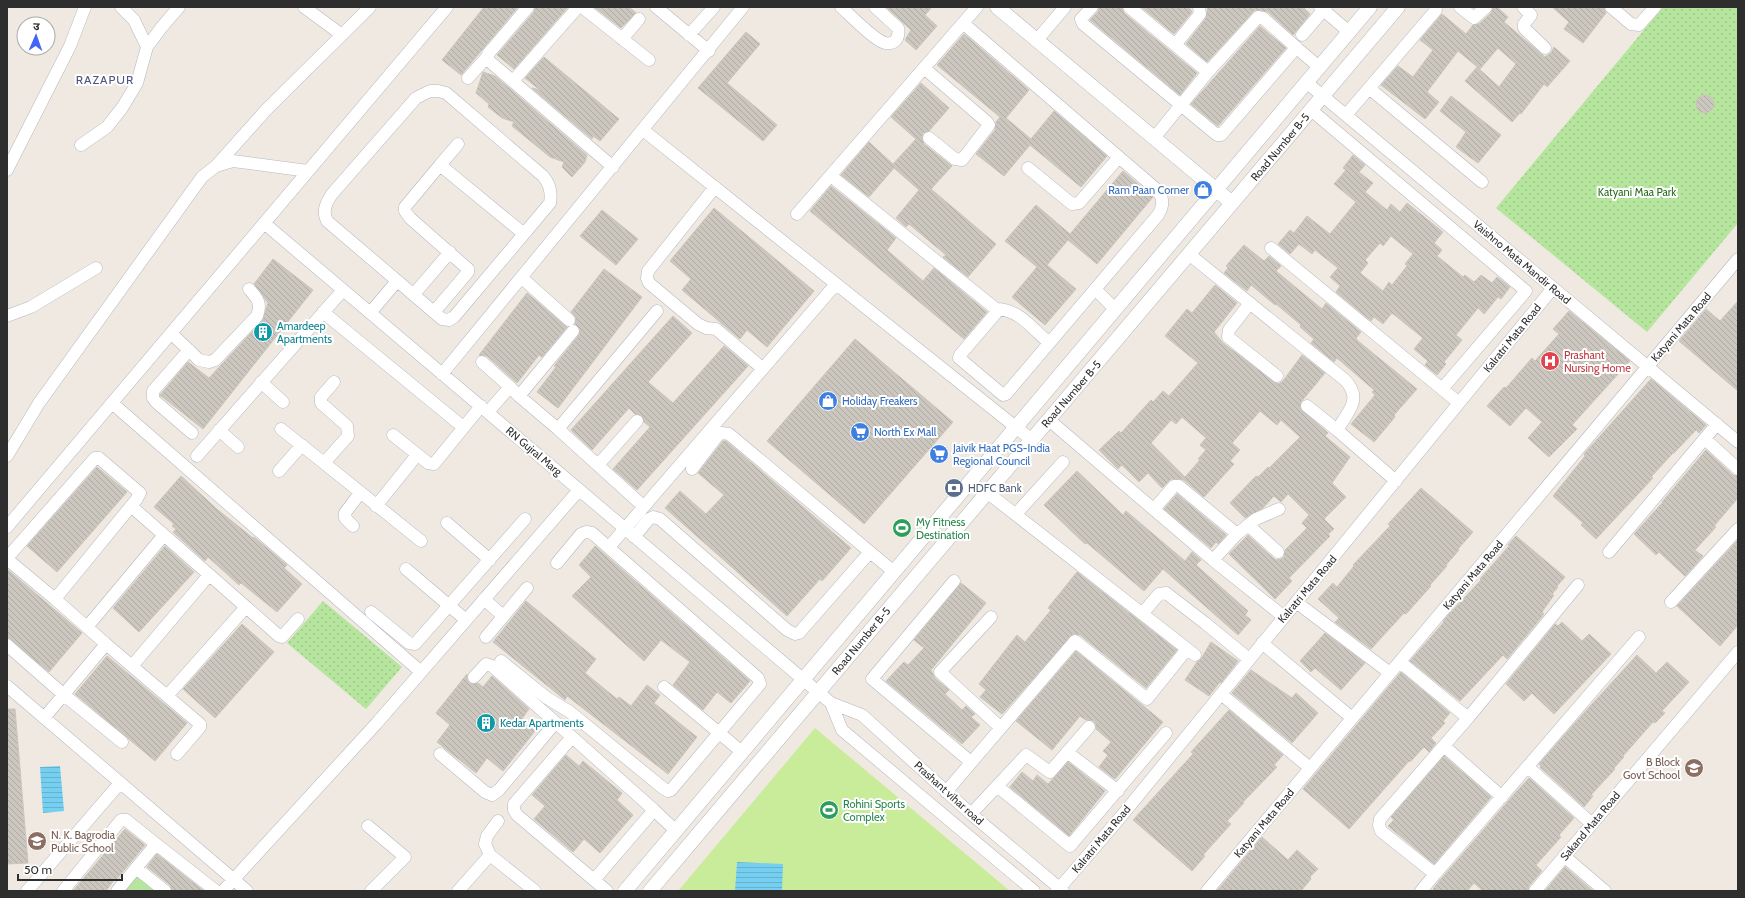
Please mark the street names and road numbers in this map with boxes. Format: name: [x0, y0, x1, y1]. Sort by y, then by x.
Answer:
street label: Road Number B-5: [1248, 110, 1312, 184]
street label: Vaishno Mata Mandir Road: [1470, 217, 1574, 307]
street label: Katyani Mata Road: [1648, 289, 1714, 365]
street label: Kalratri Mata Road: [1480, 301, 1544, 375]
street label: Road Number B-5: [1038, 358, 1104, 430]
street label: RN Gujral Marg: [503, 423, 565, 479]
street label: Katyani Mata Road: [1440, 537, 1506, 613]
street label: Kalratri Mata Road: [1275, 552, 1339, 626]
street label: Road Number B-5: [829, 604, 893, 678]
street label: Prashant vihar road: [911, 758, 987, 828]
street label: Katyani Mata Road: [1231, 785, 1297, 861]
street label: Sakand Mata Road: [1557, 789, 1623, 863]
street label: Kalratri Mata Road: [1069, 802, 1133, 876]

